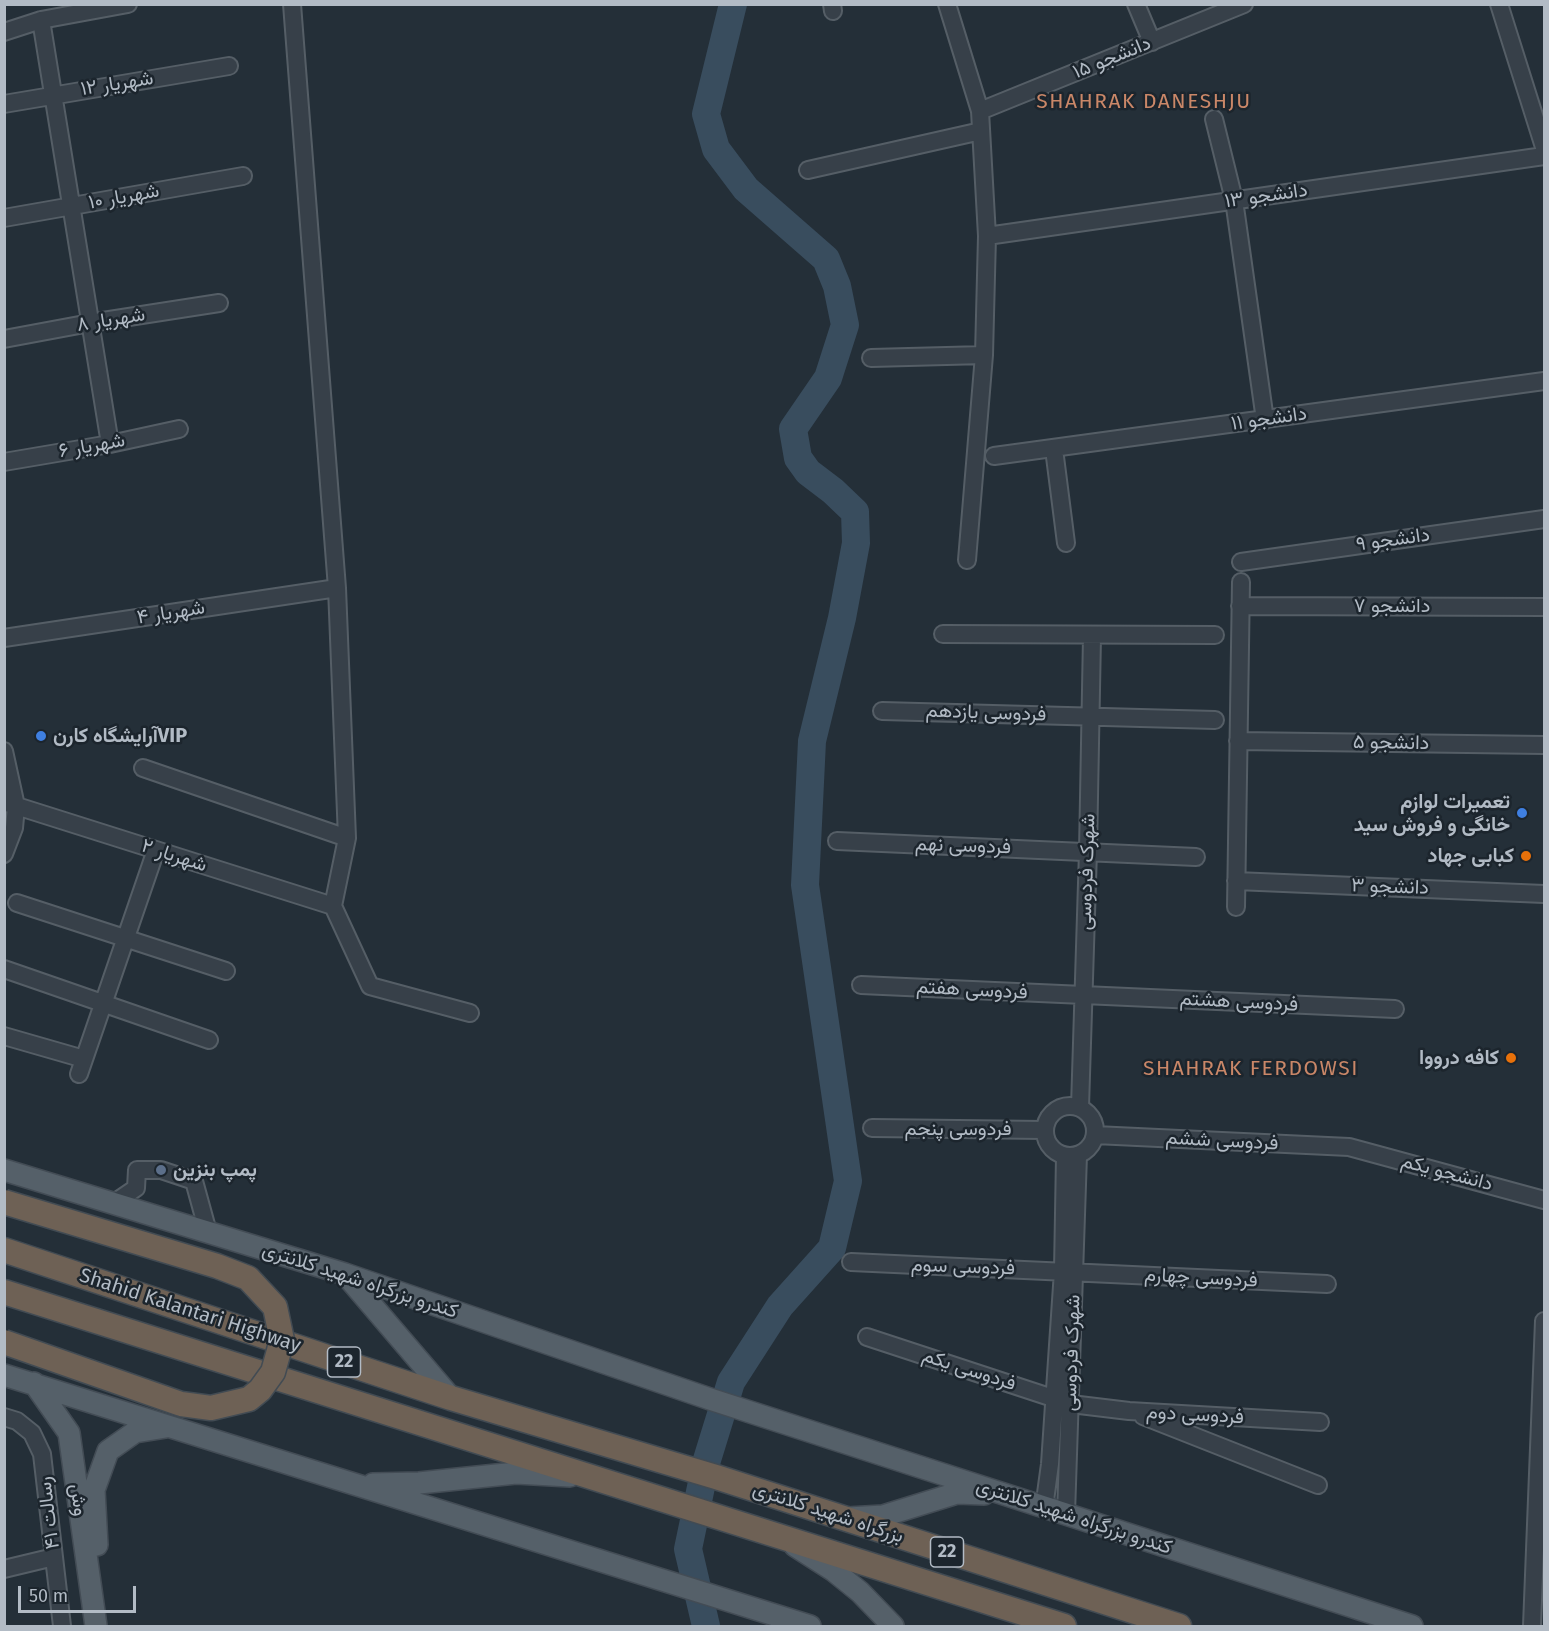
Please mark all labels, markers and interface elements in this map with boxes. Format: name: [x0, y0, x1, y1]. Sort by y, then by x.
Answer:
street label: دانشجو ۱۵: [1069, 31, 1155, 85]
street label: شهریار ۱۲: [79, 66, 155, 102]
district label: SHAHRAK DANESHJU: [1036, 89, 1252, 115]
street label: دانشجو ۱۳: [1223, 178, 1309, 214]
street label: شهریار ۱۰: [87, 179, 161, 215]
street label: شهریار ۸: [75, 303, 147, 337]
street label: دانشجو ۱۱: [1230, 402, 1308, 436]
street label: شهریار ۶: [57, 428, 127, 464]
street label: دانشجو ۹: [1355, 523, 1431, 557]
street label: دانشجو ۷: [1354, 594, 1430, 618]
street label: شهریار ۴: [135, 596, 207, 630]
street label: فردوسی یازدهم: [925, 699, 1047, 727]
place label: آرایشگاه کارنVIP: [53, 724, 187, 748]
marker: آرایشگاه کارنVIP: [34, 729, 48, 743]
street label: دانشجو ۵: [1353, 730, 1429, 756]
place label: تعمیرات لوازم خانگی و فروش سید: [1354, 790, 1510, 837]
marker: تعمیرات لوازم خانگی و فروش سید: [1515, 806, 1529, 820]
street label: شهرک فردوسی: [1073, 813, 1101, 931]
street label: فردوسی نهم: [915, 832, 1011, 860]
street label: ۲ شهریار: [138, 834, 210, 878]
place label: کبابی جهاد: [1428, 844, 1514, 868]
marker: کبابی جهاد: [1519, 849, 1533, 863]
street label: دانشجو ۳: [1351, 874, 1429, 900]
street label: فردوسی هفتم: [916, 975, 1028, 1005]
street label: فردوسی هشتم: [1179, 987, 1299, 1017]
place label: کافه درووا: [1419, 1046, 1499, 1070]
marker: کافه درووا: [1504, 1051, 1518, 1065]
district label: SHAHRAK FERDOWSI: [1143, 1056, 1359, 1082]
street label: فردوسی پنجم: [904, 1117, 1012, 1141]
street label: فردوسی ششم: [1165, 1126, 1279, 1156]
street label: دانشجو یکم: [1399, 1149, 1495, 1197]
place label: پمپ بنزین: [173, 1158, 257, 1182]
marker: پمپ بنزین: [154, 1163, 168, 1177]
street label: کندرو بزرگراه شهید کلانتری: [259, 1238, 461, 1324]
street label: فردوسی سوم: [910, 1253, 1016, 1281]
street label: فردوسی چهارم: [1144, 1263, 1258, 1293]
street label: Shahid Kalantari Highway: [76, 1264, 304, 1358]
street label: شهرک فردوسی: [1058, 1294, 1086, 1412]
street label: فردوسی یکم: [919, 1344, 1019, 1396]
road number: 22: [328, 1347, 360, 1377]
street label: فردوسی دوم: [1145, 1400, 1245, 1430]
street label: کندرو بزرگراه شهید کلانتری: [973, 1474, 1175, 1560]
street label: ۴۱ رسالت: [33, 1475, 65, 1551]
street label: بزرگراه شهید کلانتری: [749, 1477, 907, 1549]
street label: وش: [64, 1482, 92, 1518]
road number: 22: [930, 1537, 964, 1567]
scale bar: [21, 1574, 140, 1612]
text: 50 m: [29, 1585, 68, 1607]

